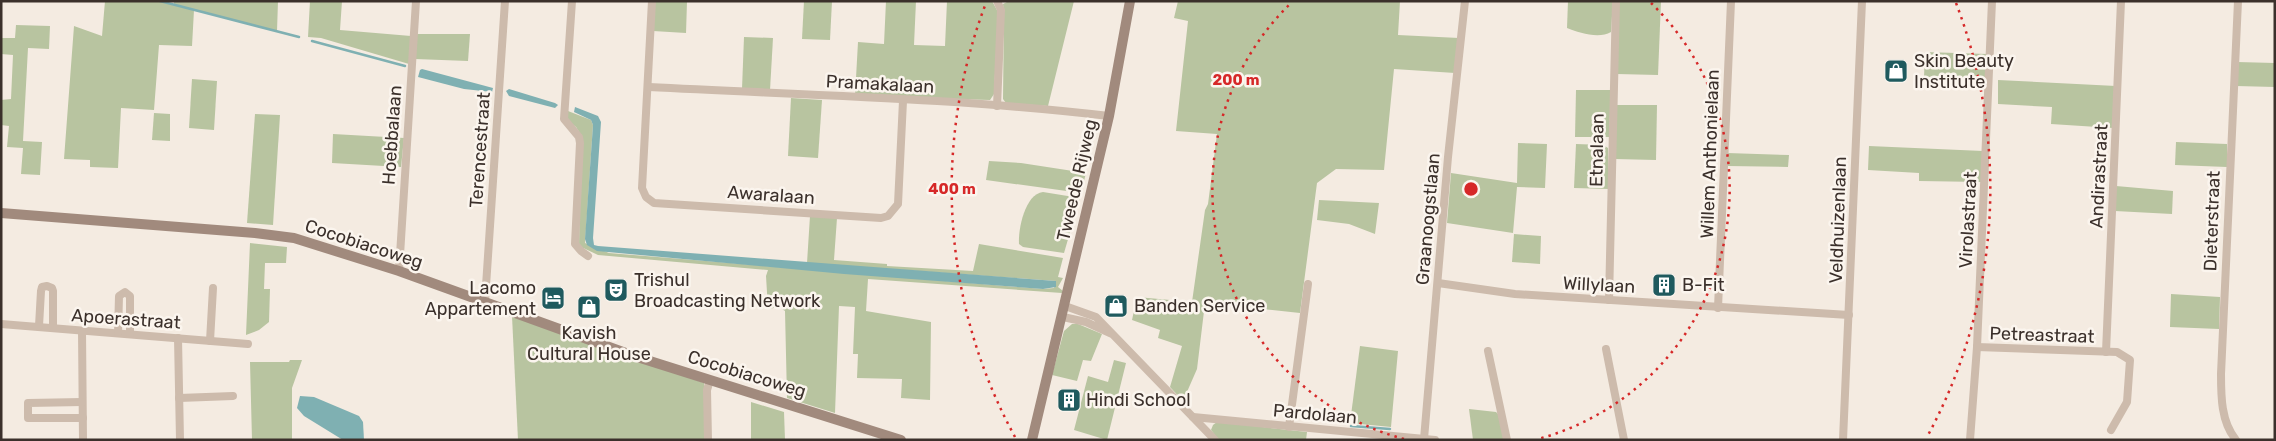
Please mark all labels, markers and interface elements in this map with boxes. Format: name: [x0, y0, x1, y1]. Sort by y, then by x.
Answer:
place label: Skin Beauty Institute: [1914, 50, 2014, 93]
shop icon: Skin Beauty Institute: [1883, 58, 1909, 84]
street label: Willem Anthonielaan: [1696, 69, 1724, 239]
street label: Pramakalaan: [825, 70, 935, 98]
text: 200 m: [1212, 71, 1260, 89]
street label: Hoebbalaan: [378, 84, 406, 186]
street label: Terencestraat: [465, 91, 495, 209]
street label: Etnalaan: [1585, 113, 1609, 187]
street label: Tweede Rijweg: [1052, 117, 1102, 243]
street label: Andirastraat: [2085, 123, 2113, 229]
street label: Graanoogstlaan: [1411, 152, 1445, 286]
street label: Veldhuizenlaan: [1825, 156, 1851, 284]
street label: Dieterstraat: [2199, 170, 2225, 272]
street label: Virolastraat: [1954, 171, 1982, 269]
text: 400 m: [928, 180, 976, 198]
centre of rings: [1462, 180, 1480, 198]
street label: Awaralaan: [727, 181, 815, 209]
street label: Cocobiacoweg: [302, 215, 426, 273]
place label: Trishul Broadcasting Network: [634, 269, 821, 312]
street label: Willylaan: [1562, 272, 1636, 298]
building icon: B-Fit: [1651, 272, 1677, 298]
place label: B-Fit: [1682, 274, 1725, 296]
place label: Lacomo Appartement: [425, 277, 536, 320]
theatre icon: Trishul Broadcasting Network: [603, 277, 629, 303]
hotel icon: Lacomo Appartement: [540, 285, 566, 311]
shop icon: Banden Service: [1103, 293, 1129, 319]
shop icon: Kavish Cultural House: [576, 294, 602, 320]
place label: Banden Service: [1134, 295, 1265, 317]
street label: Apoerastraat: [71, 304, 181, 334]
place label: Kavish Cultural House: [527, 322, 651, 365]
street label: Petreastraat: [1989, 322, 2095, 348]
street label: Cocobiacoweg: [685, 346, 809, 402]
building icon: Hindi School: [1056, 387, 1082, 413]
place label: Hindi School: [1086, 389, 1191, 411]
street label: Pardolaan: [1272, 399, 1358, 429]

